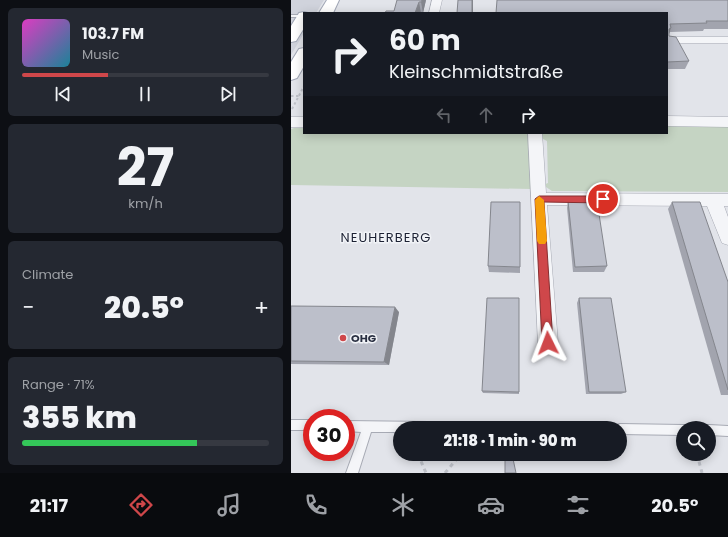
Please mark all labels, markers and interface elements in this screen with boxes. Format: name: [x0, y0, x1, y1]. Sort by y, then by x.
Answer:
text: 60 m: [389, 21, 461, 60]
text: 103.7 FM: [82, 23, 144, 44]
icon: right: [323, 28, 375, 80]
text: Music: [82, 45, 119, 64]
text: Kleinschmidtstraße: [389, 59, 563, 84]
icon: previous: [52, 83, 74, 105]
icon: pause: [134, 83, 156, 105]
icon: next: [217, 83, 239, 105]
icon: left: [433, 104, 455, 126]
icon: ahead: [475, 104, 497, 126]
icon: right: [517, 104, 539, 126]
text: 27: [117, 131, 174, 204]
pin: [586, 182, 620, 216]
icon: arrive: [592, 188, 614, 210]
text: km/h: [128, 194, 163, 213]
district label: NEUHERBERG: [341, 228, 431, 247]
text: Climate: [22, 265, 73, 284]
text: 20.5°: [104, 286, 184, 329]
text: −: [22, 292, 34, 323]
text: +: [254, 292, 269, 323]
position arrow: [527, 322, 569, 364]
place label: OHG: [351, 330, 377, 346]
marker: OHG: [338, 333, 348, 343]
text: Range · 71%: [22, 375, 95, 394]
text: 355 km: [22, 396, 137, 439]
speed limit sign: 30: [303, 409, 355, 461]
map controls: [676, 421, 716, 461]
button: search: [676, 421, 716, 461]
text: 21:18 · 1 min · 90 m: [443, 430, 577, 451]
icon: directions: [127, 491, 155, 519]
icon: music: [215, 491, 243, 519]
icon: phone: [302, 491, 330, 519]
icon: climate: [389, 491, 417, 519]
icon: car: [477, 491, 505, 519]
icon: filters: [564, 491, 592, 519]
text: 21:17: [30, 493, 68, 518]
text: 20.5°: [651, 493, 698, 518]

